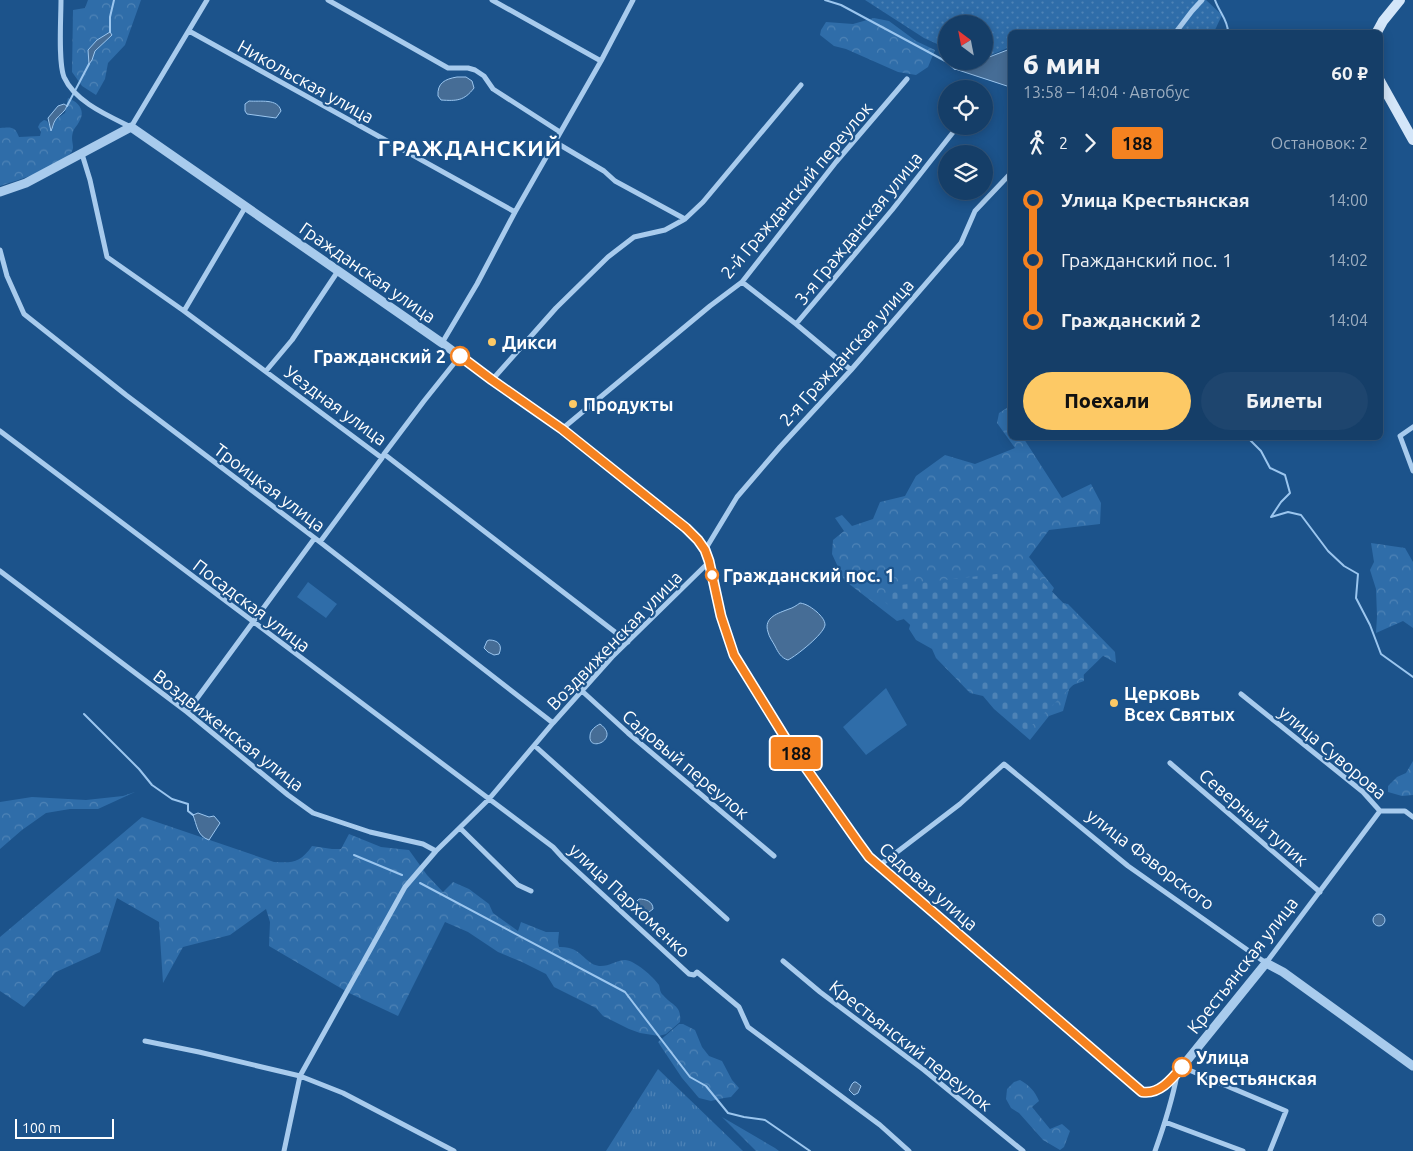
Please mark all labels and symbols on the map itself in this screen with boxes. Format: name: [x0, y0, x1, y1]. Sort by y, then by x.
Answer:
north arrow: [938, 15, 992, 70]
street label: Никольская улица: [234, 35, 378, 127]
street label: 2-й Гражданский переулок: [716, 98, 876, 282]
district label: ГРАЖДАНСКИЙ: [378, 135, 562, 160]
street label: 3-я Гражданская улица: [790, 148, 926, 308]
street label: Гражданская улица: [296, 218, 440, 326]
street label: 2-я Гражданская улица: [775, 275, 917, 429]
place label: Дикси: [502, 332, 557, 352]
marker: Дикси: [486, 336, 498, 348]
place label: Гражданский 2: [313, 346, 446, 366]
marker: Гражданский 2: [450, 346, 470, 366]
street label: Уездная улица: [281, 361, 391, 449]
place label: Продукты: [583, 394, 673, 414]
marker: Продукты: [567, 398, 579, 410]
street label: Троицкая улица: [211, 439, 329, 535]
street label: Посадская улица: [190, 555, 314, 655]
place label: Гражданский пос. 1: [723, 565, 895, 585]
street label: Воздвиженская улица: [543, 566, 685, 714]
marker: Гражданский пос. 1: [705, 568, 719, 582]
street label: Воздвиженская улица: [150, 665, 308, 795]
place label: Церковь Всех Святых: [1124, 683, 1235, 724]
marker: Церковь Всех Святых: [1108, 697, 1120, 709]
street label: улица Суворова: [1275, 701, 1391, 803]
street label: Садовый переулок: [619, 705, 753, 823]
line badge: 188: [767, 737, 825, 769]
street label: Северный тупик: [1196, 764, 1312, 870]
street label: улица Фаворского: [1083, 804, 1219, 914]
street label: Садовая улица: [876, 838, 982, 934]
street label: улица Пархоменко: [565, 839, 695, 961]
street label: Крестьянская улица: [1183, 893, 1301, 1037]
street label: Крестьянский переулок: [826, 976, 996, 1114]
place label: Улица Крестьянская: [1196, 1047, 1317, 1088]
marker: Улица Крестьянская: [1172, 1057, 1192, 1077]
scale bar: [15, 1116, 114, 1139]

